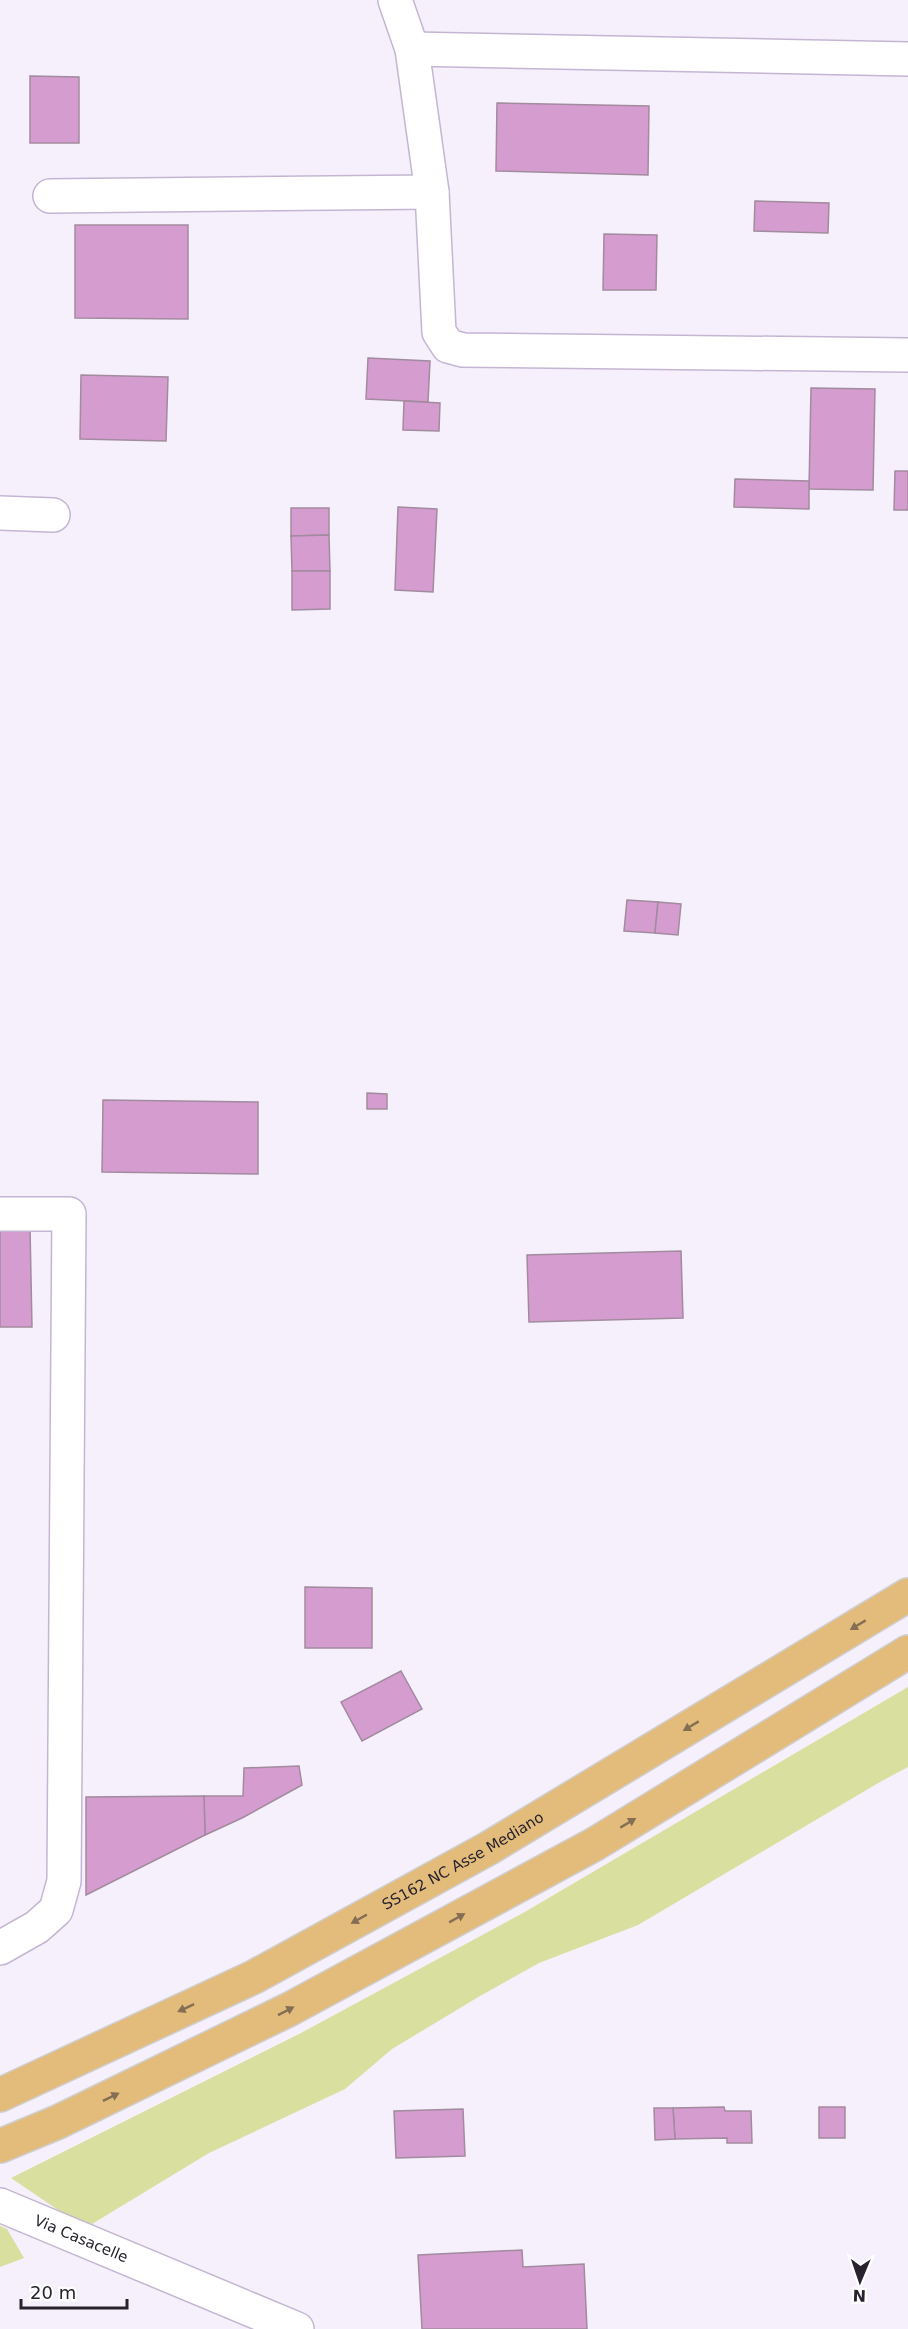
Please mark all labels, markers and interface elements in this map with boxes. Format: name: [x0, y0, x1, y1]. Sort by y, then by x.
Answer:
one-way arrow: [849, 1620, 866, 1630]
one-way arrow: [682, 1721, 699, 1731]
street label: SS162 NC Asse Mediano: [379, 1808, 547, 1914]
one-way arrow: [620, 1818, 636, 1829]
one-way arrow: [449, 1913, 466, 1923]
one-way arrow: [351, 1914, 368, 1924]
one-way arrow: [178, 2004, 195, 2013]
one-way arrow: [278, 2006, 295, 2016]
one-way arrow: [102, 2092, 119, 2101]
street label: Via Casacelle: [32, 2211, 131, 2266]
north arrow: [830, 2251, 890, 2311]
scale bar: [21, 2272, 128, 2310]
text: 20 m: [30, 2282, 76, 2303]
text: N: [852, 2286, 867, 2305]

